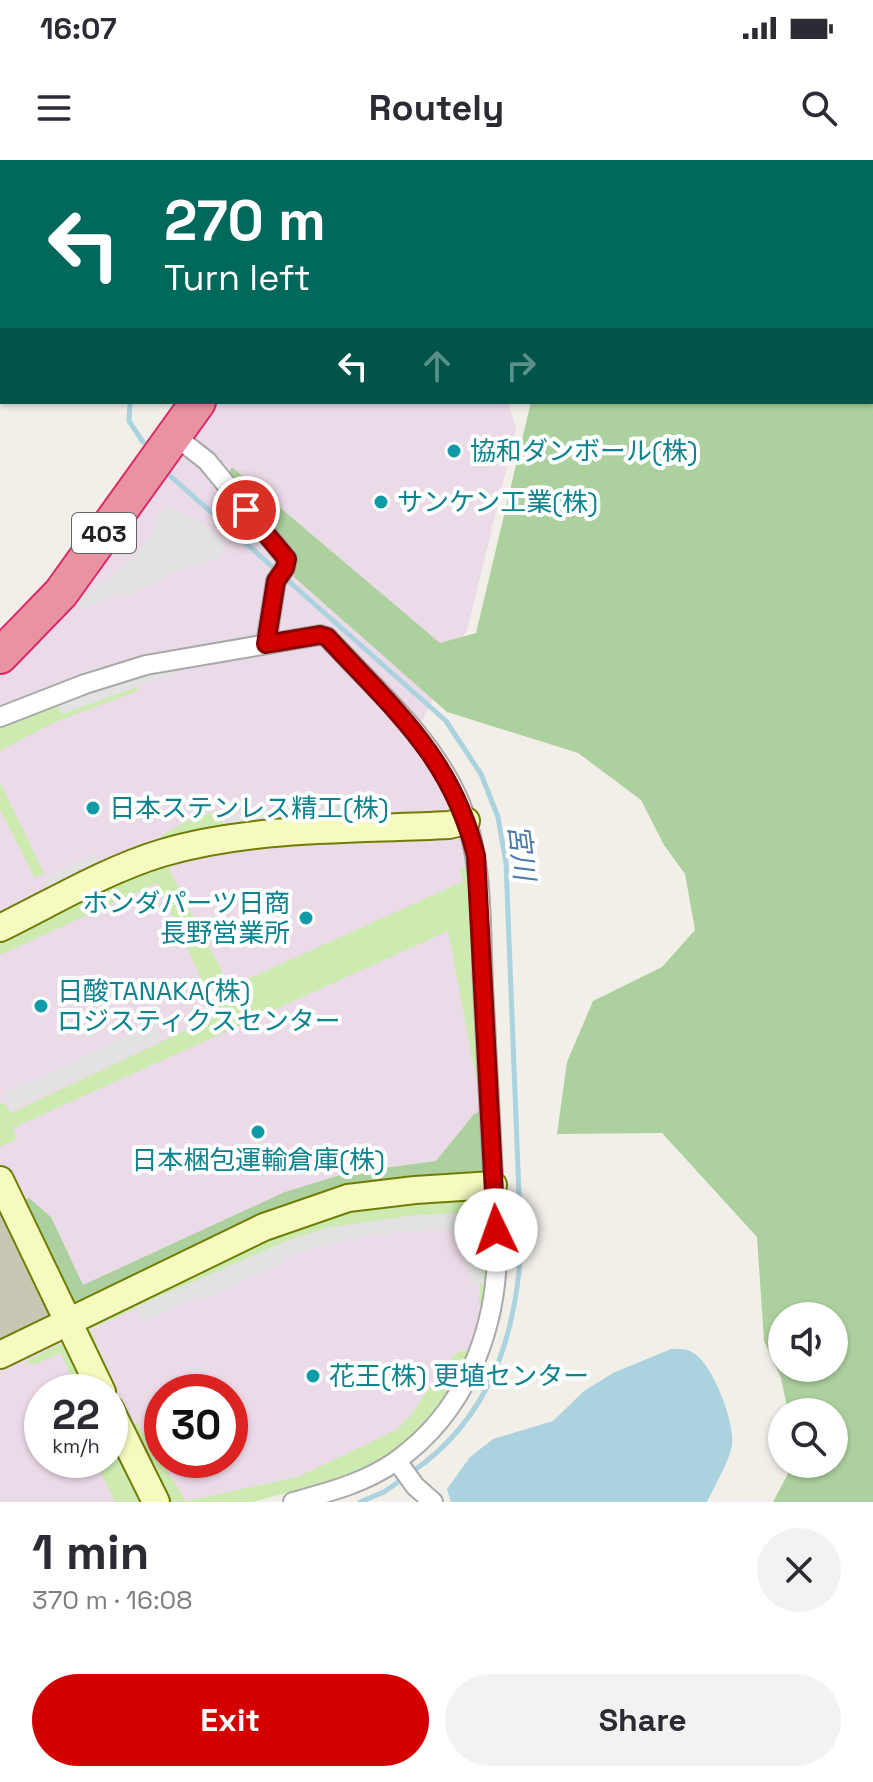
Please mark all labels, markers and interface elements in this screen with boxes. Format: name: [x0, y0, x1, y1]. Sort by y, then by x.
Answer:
text: 16:07: [40, 9, 117, 48]
text: Routely: [369, 85, 504, 131]
icon: menu: [32, 86, 76, 130]
icon: search: [797, 86, 841, 130]
text: 270 m: [164, 185, 326, 256]
icon: left: [32, 192, 136, 296]
text: Turn left: [164, 255, 311, 301]
icon: left: [331, 344, 375, 388]
icon: ahead: [415, 344, 459, 388]
icon: right: [499, 344, 543, 388]
place label: 協和ダンボール(株): [470, 434, 698, 468]
marker: 協和ダンボール(株): [445, 442, 463, 460]
pin: [212, 476, 280, 544]
place label: サンケン工業(株): [397, 485, 598, 519]
icon: arrive: [224, 488, 268, 532]
marker: サンケン工業(株): [372, 493, 390, 511]
road number: 403: [72, 513, 136, 553]
place label: 日本ステンレス精工(株): [109, 791, 389, 825]
marker: 日本ステンレス精工(株): [84, 799, 102, 817]
water label: 宮川: [501, 822, 544, 885]
place label: ホンダパーツ日商 長野営業所: [83, 886, 290, 950]
marker: ホンダパーツ日商 長野営業所: [297, 909, 315, 927]
place label: 日酸TANAKA(株) ロジスティクスセンター: [57, 974, 341, 1038]
marker: 日酸TANAKA(株) ロジスティクスセンター: [32, 997, 50, 1015]
marker: 日本梱包運輸倉庫(株): [249, 1123, 267, 1141]
place label: 日本梱包運輸倉庫(株): [131, 1143, 385, 1177]
position arrow: [454, 1188, 538, 1272]
map controls: [768, 1302, 848, 1478]
button: sound: [768, 1302, 848, 1382]
place label: 花王(株) 更埴センター: [329, 1359, 589, 1393]
marker: 花王(株) 更埴センター: [304, 1367, 322, 1385]
speed limit sign: 30: [144, 1374, 248, 1478]
text: 22: [52, 1390, 100, 1441]
button: search: [768, 1398, 848, 1478]
text: km/h: [52, 1433, 100, 1459]
text: 1 min: [32, 1522, 149, 1583]
button: close: [757, 1528, 841, 1612]
text: 370 m · 16:08: [32, 1583, 192, 1617]
button: Exit: [32, 1674, 429, 1766]
button: Share: [445, 1674, 841, 1766]

